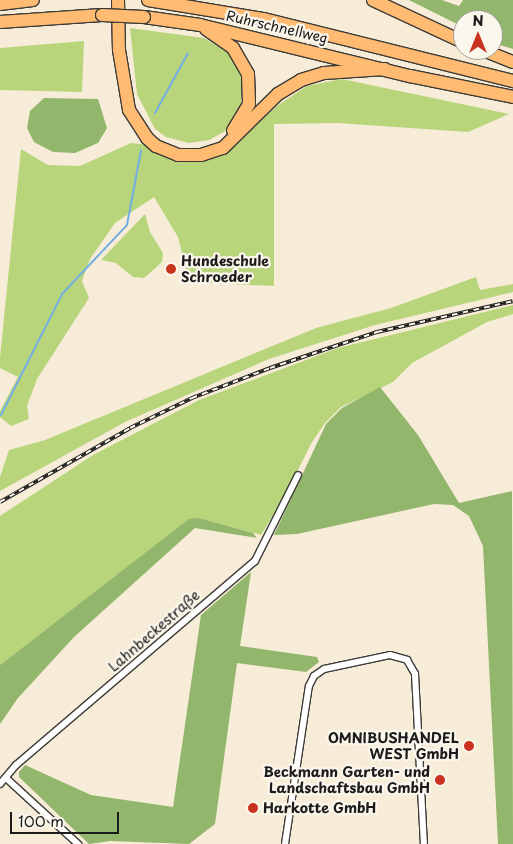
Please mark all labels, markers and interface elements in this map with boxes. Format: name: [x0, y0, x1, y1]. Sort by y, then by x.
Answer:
street label: Ruhrschnellweg: [224, 7, 330, 47]
north arrow: [453, 10, 503, 60]
text: N: [472, 10, 484, 31]
place label: Hundeschule Schroeder: [181, 253, 269, 286]
marker: Hundeschule Schroeder: [165, 263, 177, 275]
street label: Lahnbeckestraße: [105, 587, 203, 675]
place label: OMNIBUSHANDEL WEST GmbH: [328, 730, 459, 762]
marker: OMNIBUSHANDEL WEST GmbH: [463, 740, 475, 752]
place label: Beckmann Garten- und Landschaftsbau GmbH: [263, 764, 430, 796]
marker: Beckmann Garten- und Landschaftsbau GmbH: [434, 774, 446, 786]
place label: Harkotte GmbH: [263, 800, 377, 816]
scale bar: [12, 802, 121, 834]
marker: Harkotte GmbH: [247, 802, 259, 814]
text: 100 m: [18, 809, 64, 832]

